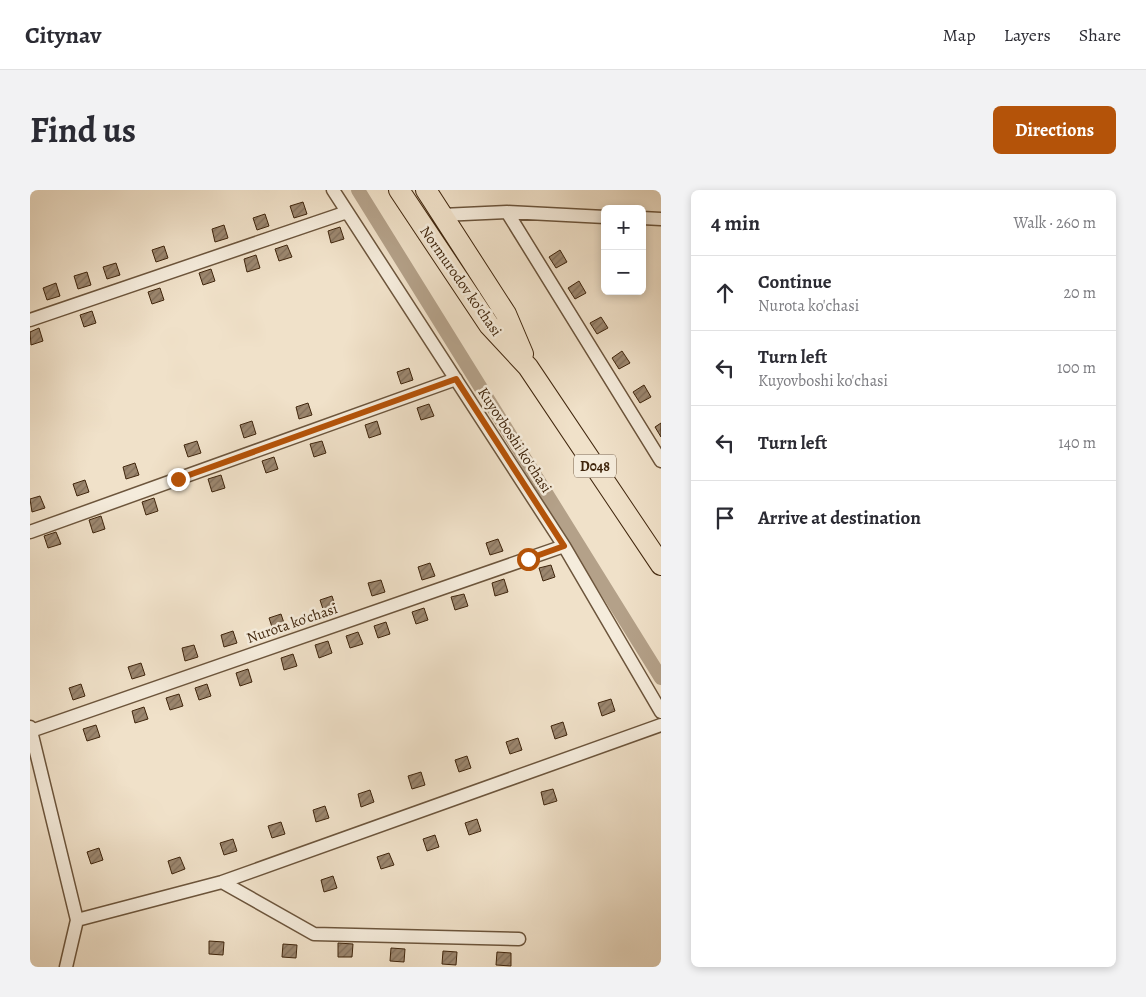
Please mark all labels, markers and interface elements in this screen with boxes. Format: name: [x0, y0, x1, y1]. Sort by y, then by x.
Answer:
text: Citynav: [25, 19, 101, 51]
text: Map: [943, 23, 976, 47]
text: Layers: [1004, 23, 1051, 47]
text: Share: [1079, 23, 1121, 47]
text: Find us: [30, 106, 136, 154]
button: Directions: [993, 106, 1116, 154]
map controls: [601, 205, 646, 295]
button: +: [601, 205, 646, 250]
text: 4 min: [711, 209, 760, 237]
text: Walk · 260 m: [1014, 212, 1096, 234]
street label: Normurodov ko'chasi: [415, 222, 507, 340]
button: −: [601, 250, 646, 295]
text: Continue: [758, 269, 832, 295]
icon: ahead: [711, 279, 739, 307]
text: 20 m: [1063, 282, 1096, 304]
text: Nurota ko'chasi: [758, 295, 859, 317]
text: Turn left: [758, 344, 827, 370]
icon: left: [711, 354, 739, 382]
text: 100 m: [1057, 357, 1096, 379]
text: Kuyovboshi ko'chasi: [758, 370, 888, 392]
street label: Kuyovboshi ko'chasi: [473, 383, 557, 497]
icon: left: [711, 429, 739, 457]
text: Turn left: [758, 430, 827, 456]
text: 140 m: [1058, 432, 1096, 454]
road number: D048: [574, 454, 616, 478]
route end: [167, 468, 190, 491]
icon: arrive: [711, 504, 739, 532]
text: Arrive at destination: [758, 505, 921, 531]
route start: [517, 548, 540, 571]
street label: Nurota ko'chasi: [244, 598, 340, 648]

